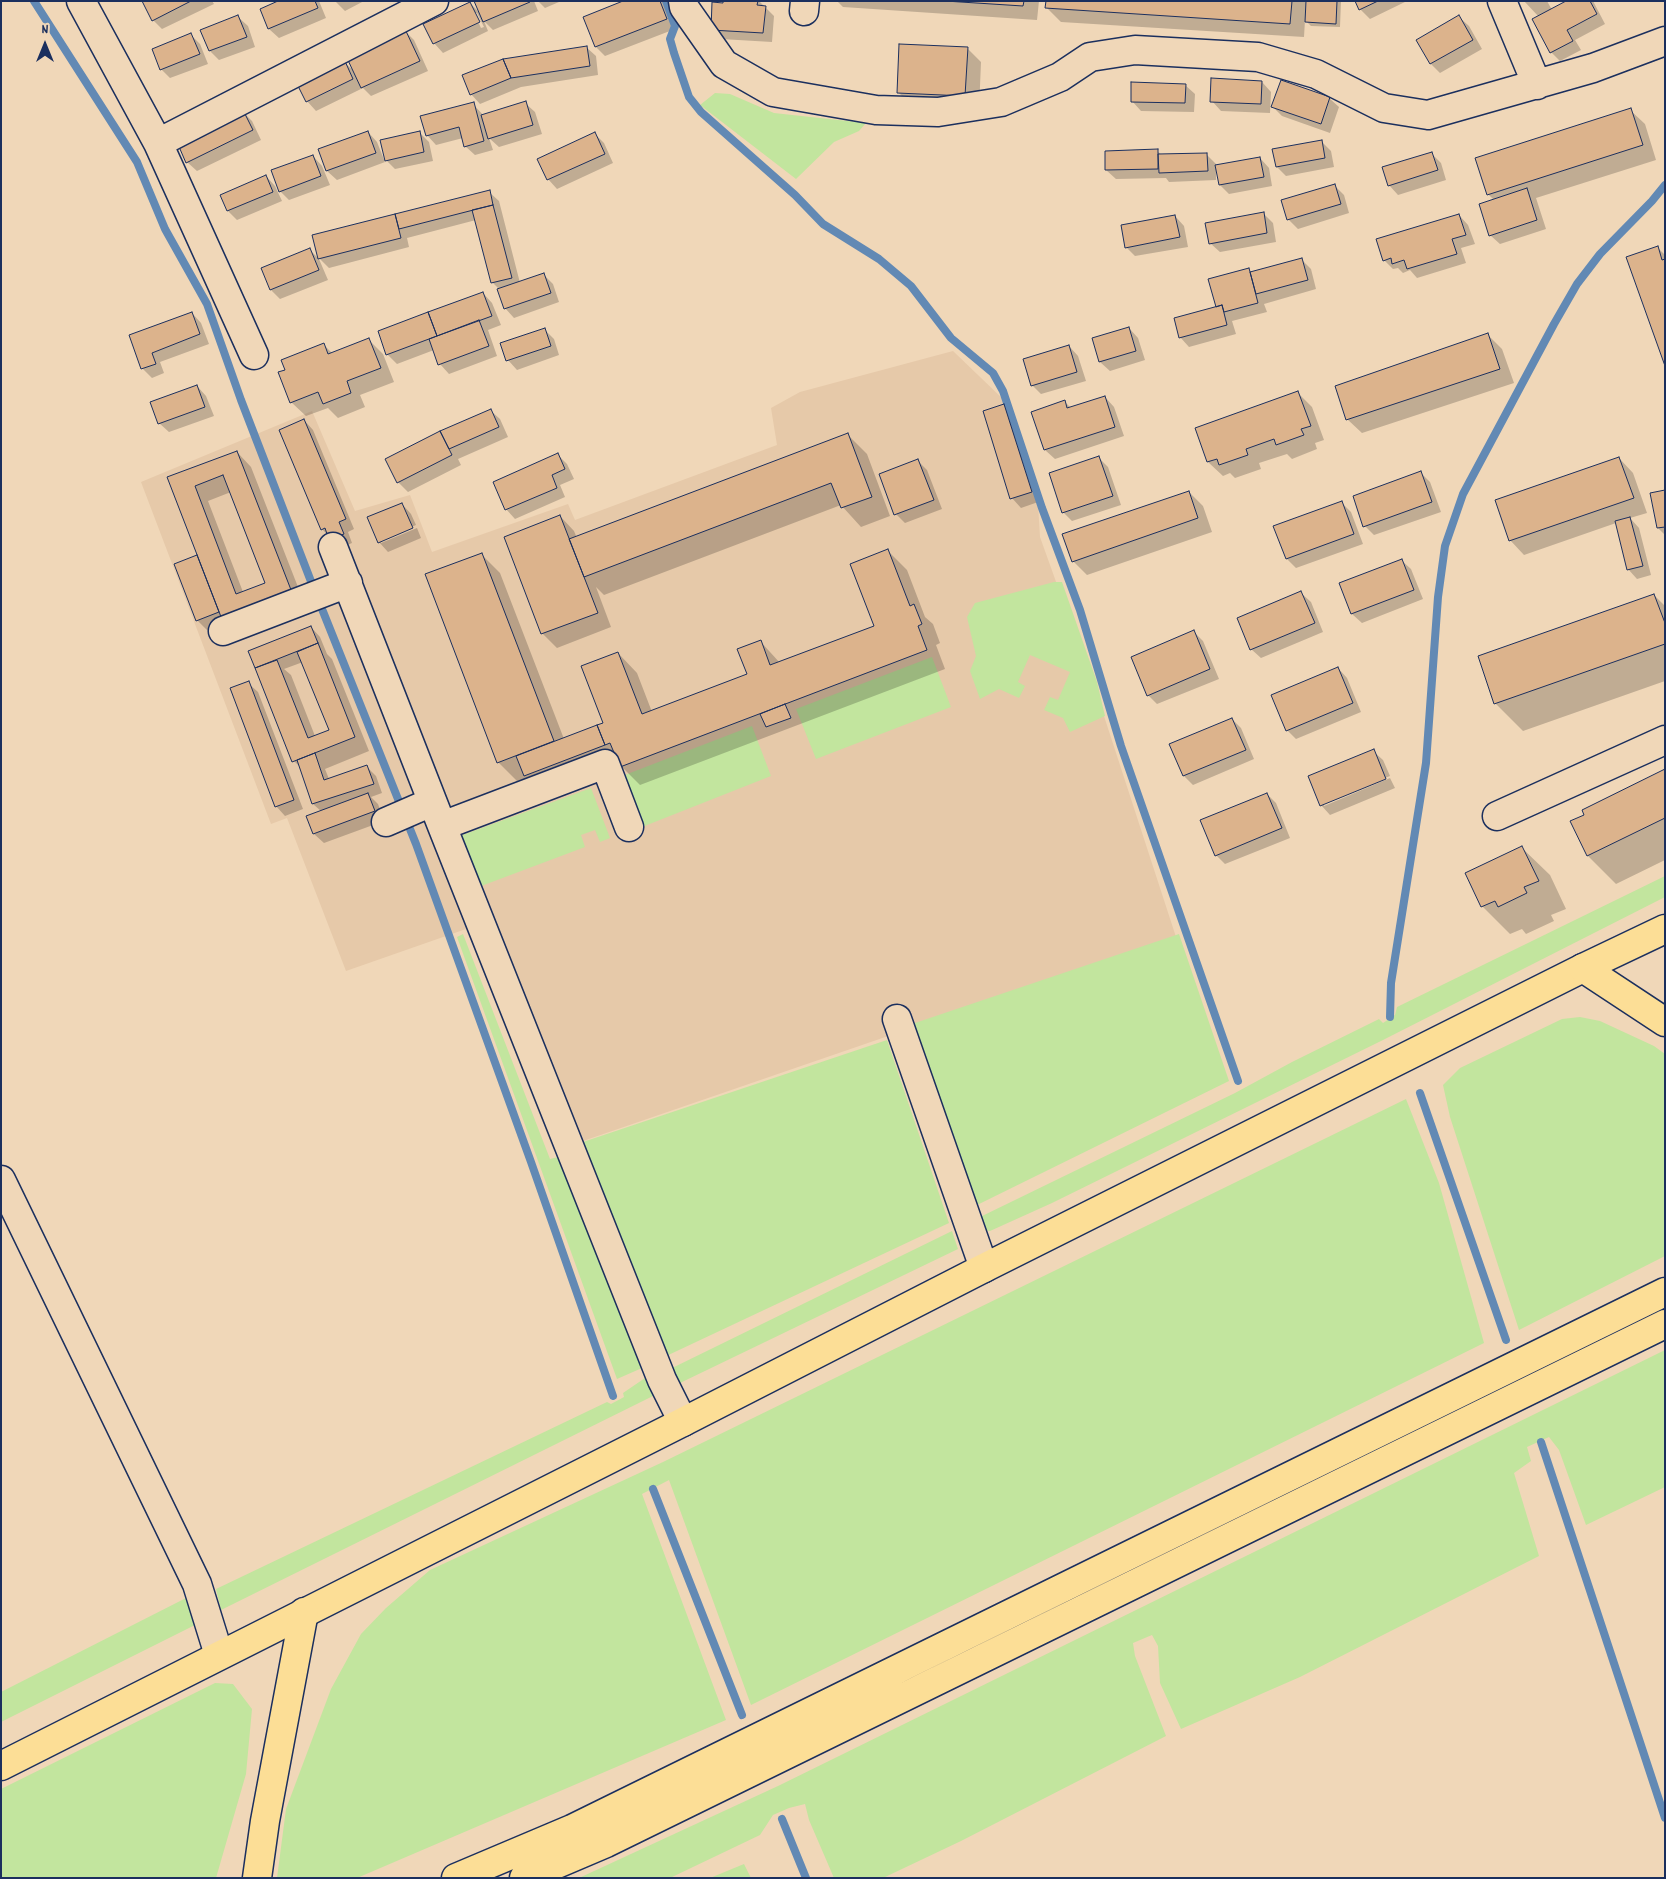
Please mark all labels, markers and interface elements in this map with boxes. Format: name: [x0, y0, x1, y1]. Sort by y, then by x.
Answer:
north arrow: [20, 20, 70, 70]
text: N: [42, 20, 48, 40]

